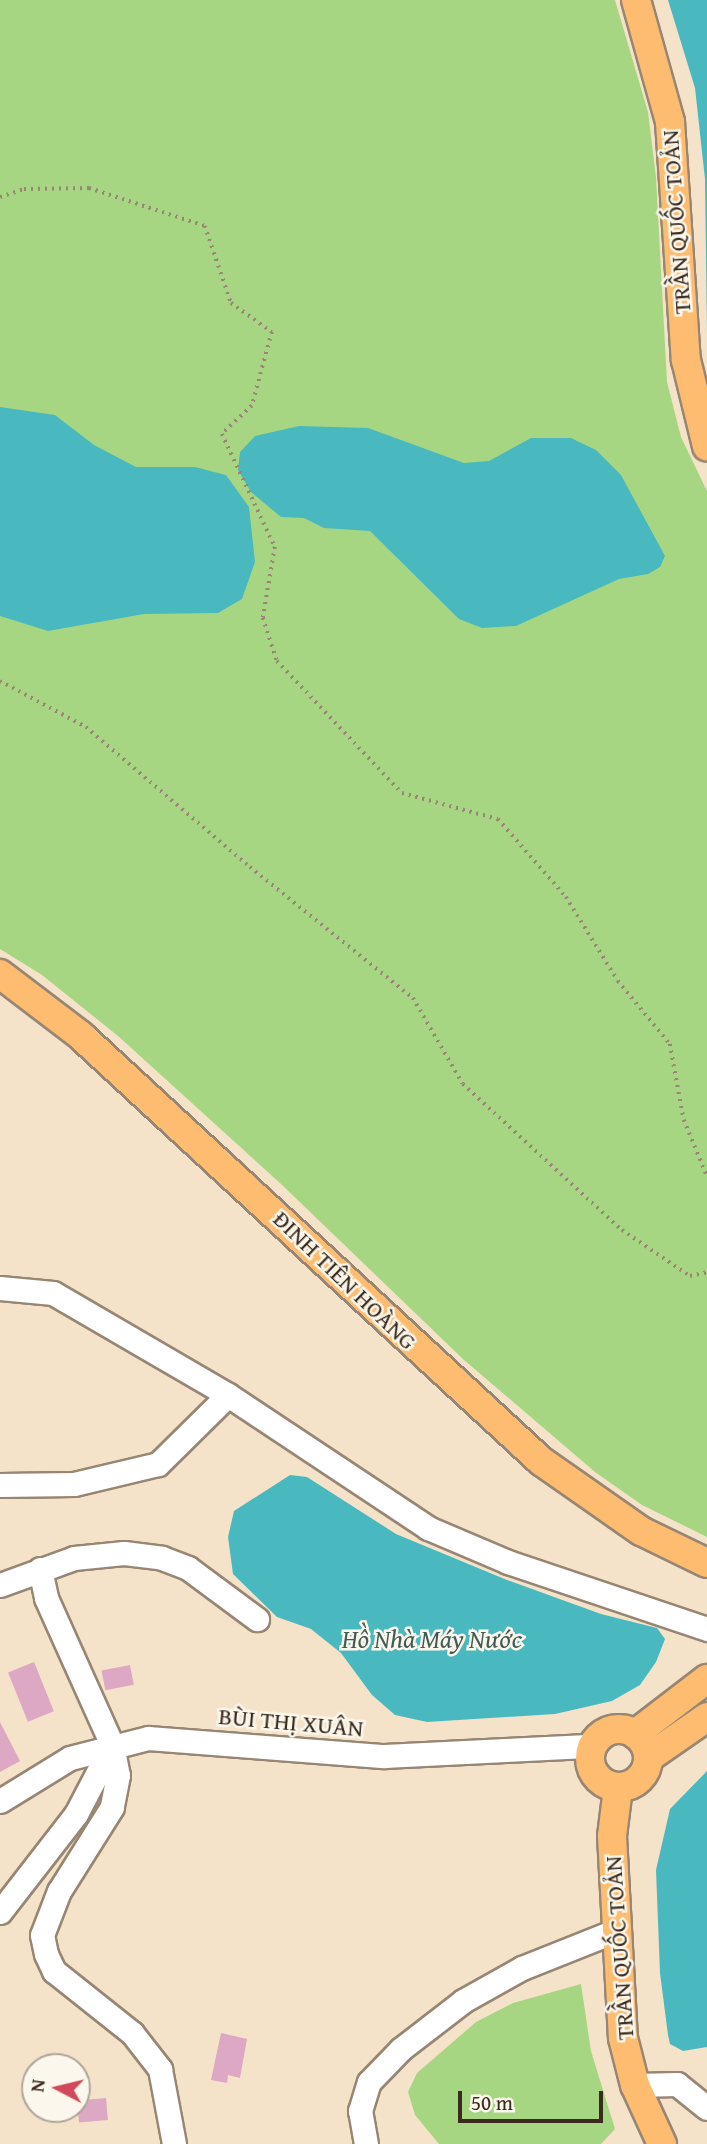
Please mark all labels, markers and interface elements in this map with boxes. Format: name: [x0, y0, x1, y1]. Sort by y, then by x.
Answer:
street label: TRẦN QUỐC TOẢN: [655, 129, 697, 315]
street label: ĐINH TIÊN HOÀNG: [267, 1204, 423, 1356]
water label: Hồ Nhà Máy Nước: [342, 1623, 522, 1655]
street label: BÙI THỊ XUÂN: [217, 1701, 365, 1743]
street label: TRẦN QUỐC TOẢN: [598, 1855, 640, 2041]
north arrow: [21, 2053, 91, 2123]
text: N: [22, 2078, 52, 2094]
scale bar: [462, 2078, 607, 2122]
text: 50 m: [471, 2087, 513, 2118]

